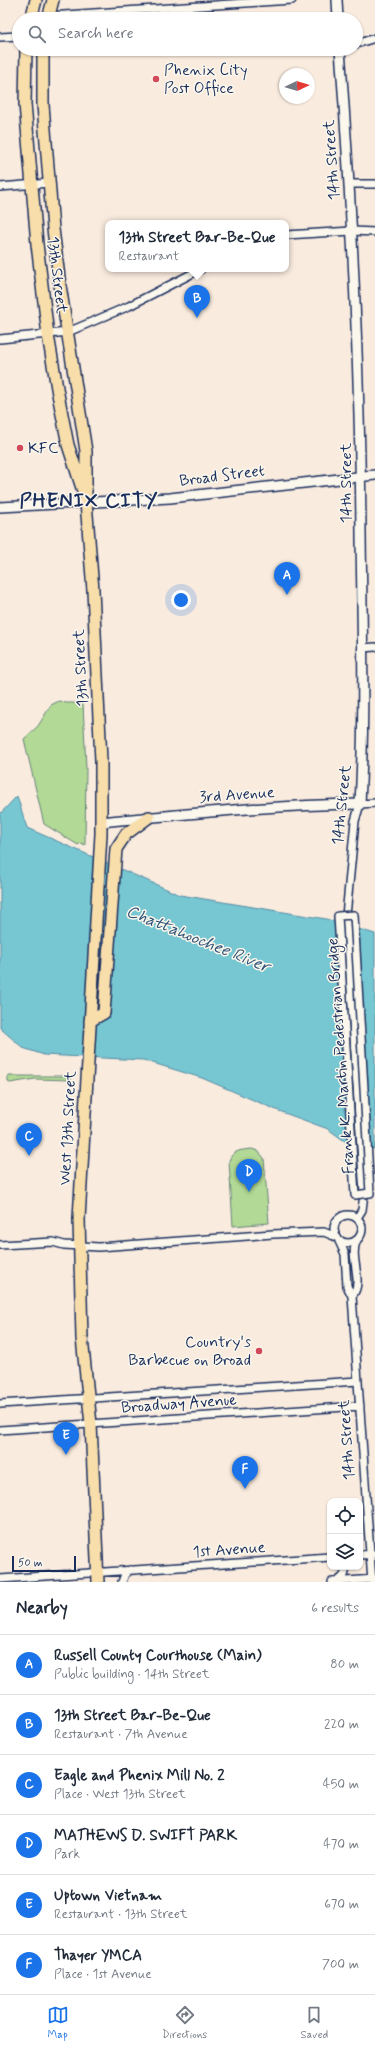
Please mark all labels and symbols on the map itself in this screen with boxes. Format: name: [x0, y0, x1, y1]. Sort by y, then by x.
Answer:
place label: Phenix City Post Office: [164, 60, 248, 99]
north arrow: [279, 68, 315, 104]
marker: Phenix City Post Office: [151, 74, 161, 84]
street label: 14th Street: [319, 119, 345, 201]
street label: 13th Street: [42, 235, 72, 315]
pin: B: [184, 285, 210, 318]
place label: KFC: [28, 438, 58, 459]
street label: 14th Street: [336, 442, 357, 523]
marker: KFC: [15, 443, 25, 453]
street label: Broad Street: [178, 460, 266, 492]
district label: PHENIX CITY: [20, 488, 158, 515]
pin: A: [274, 562, 300, 595]
your location: [171, 590, 191, 610]
street label: 13th Street: [68, 628, 94, 707]
street label: 14th Street: [327, 763, 357, 846]
street label: 3rd Avenue: [199, 782, 275, 808]
water label: Chattahoochee River: [123, 900, 276, 979]
street label: Frank K. Martin Pedestrian Bridge: [322, 937, 361, 1175]
street label: West 13th Street: [55, 1070, 82, 1186]
pin: C: [16, 1123, 42, 1156]
pin: D: [236, 1159, 262, 1192]
place label: Country's Barbecue on Broad: [128, 1332, 251, 1371]
marker: Country's Barbecue on Broad: [254, 1346, 264, 1356]
street label: Broadway Avenue: [120, 1389, 238, 1419]
street label: 14th Street: [334, 1399, 360, 1481]
pin: E: [53, 1422, 79, 1455]
pin: F: [232, 1456, 258, 1489]
street label: 1st Avenue: [192, 1537, 266, 1563]
scale bar: [12, 1554, 76, 1573]

